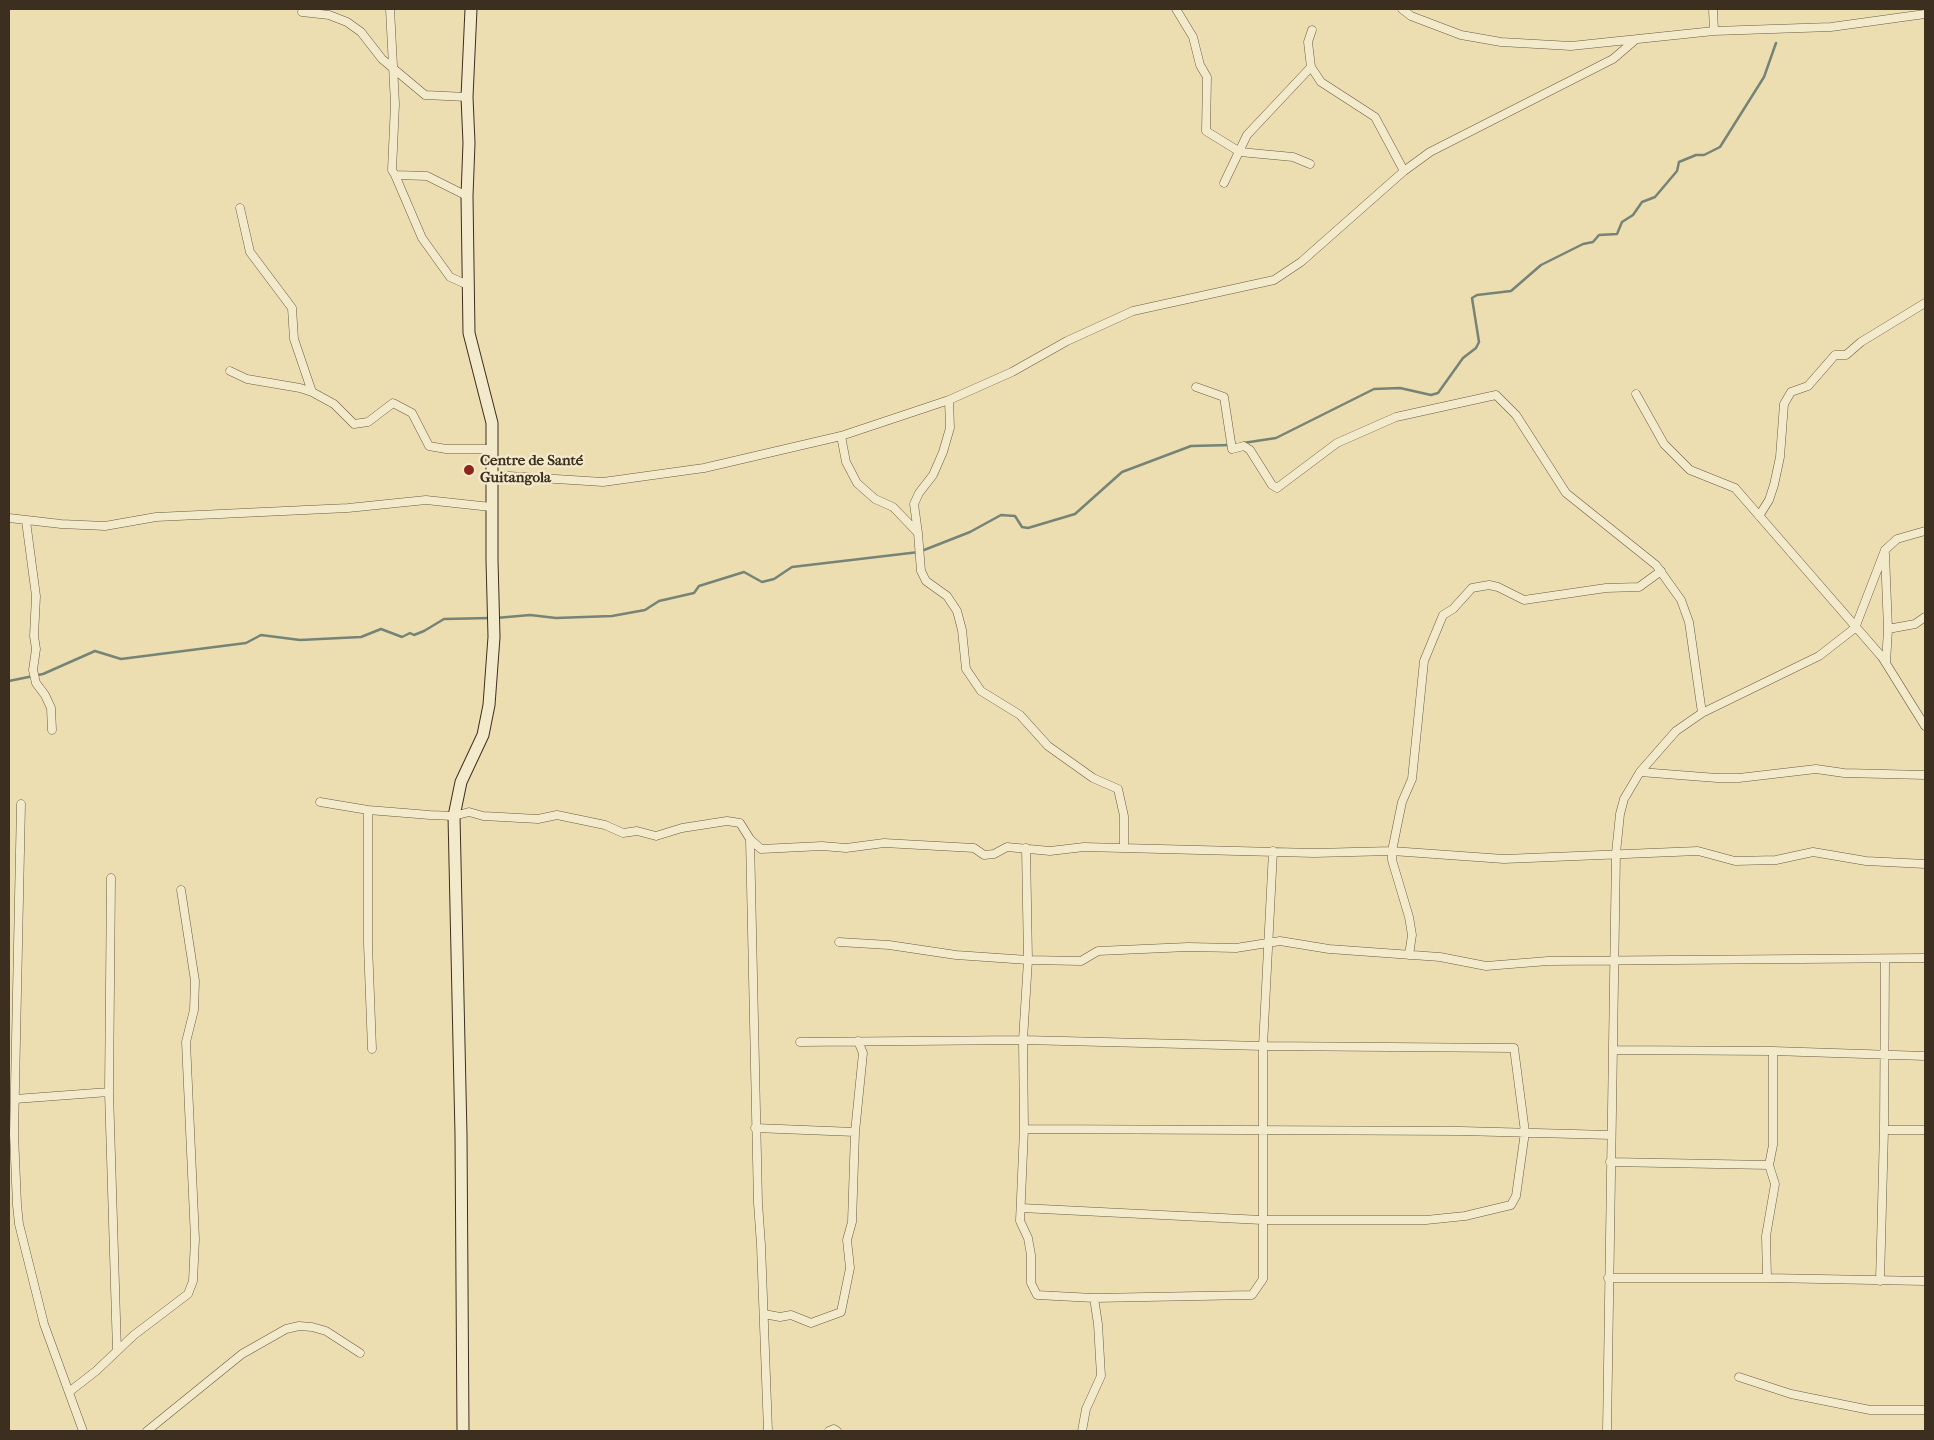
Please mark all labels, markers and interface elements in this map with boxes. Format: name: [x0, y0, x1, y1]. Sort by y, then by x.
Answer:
place label: Centre de Santé Guitangola: [480, 452, 583, 487]
marker: Centre de Santé Guitangola: [462, 463, 476, 477]

